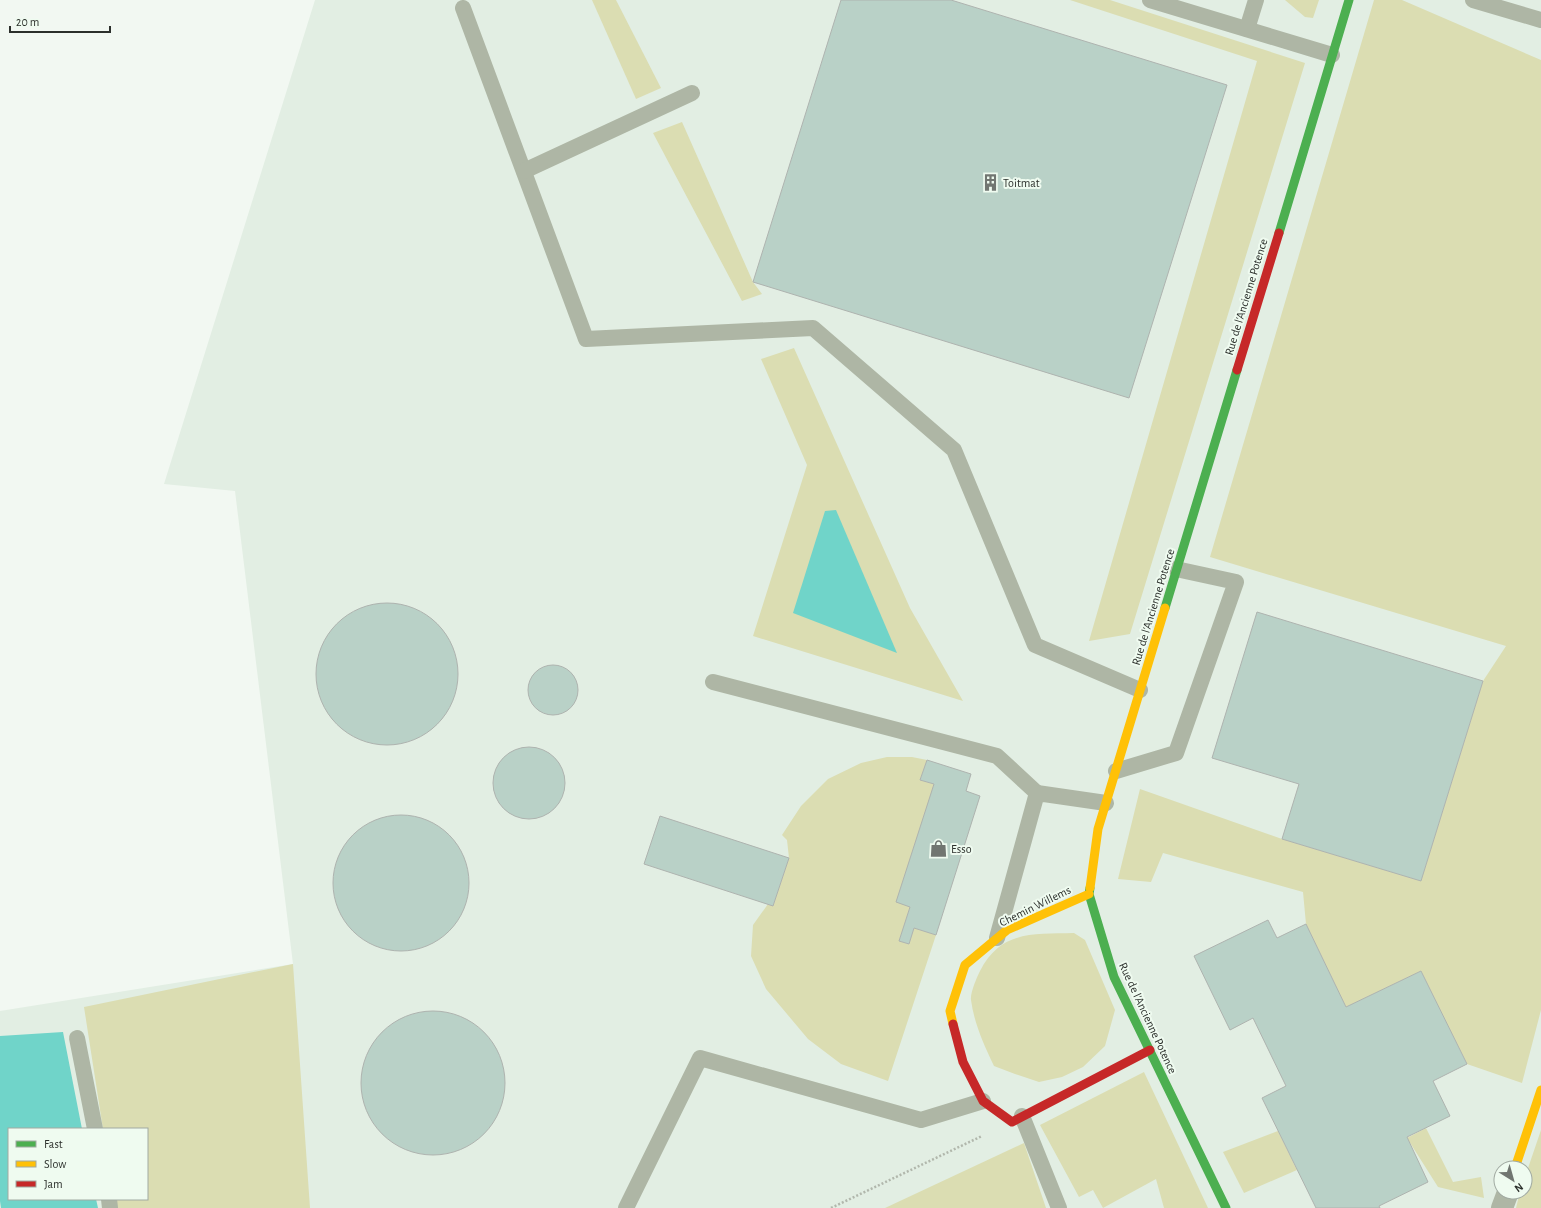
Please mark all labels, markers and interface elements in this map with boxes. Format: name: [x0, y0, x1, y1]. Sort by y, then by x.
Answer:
scale bar: [10, 8, 110, 34]
text: 20 m: [16, 16, 39, 28]
building icon: Toitmat: [980, 173, 1000, 193]
place label: Toitmat: [1003, 177, 1040, 189]
street label: Rue de l'Ancienne Potence: [1223, 237, 1269, 357]
street label: Rue de l'Ancienne Potence: [1130, 547, 1176, 667]
shop icon: Esso: [928, 839, 948, 859]
place label: Esso: [951, 843, 972, 855]
street label: Chemin Willems: [997, 884, 1073, 928]
street label: Rue de l'Ancienne Potence: [1117, 961, 1179, 1075]
legend: [8, 1128, 148, 1200]
text: Fast: [44, 1138, 63, 1150]
text: Slow: [44, 1158, 66, 1170]
north arrow: [1493, 1160, 1533, 1200]
text: Jam: [44, 1178, 63, 1190]
text: N: [1512, 1181, 1525, 1194]

